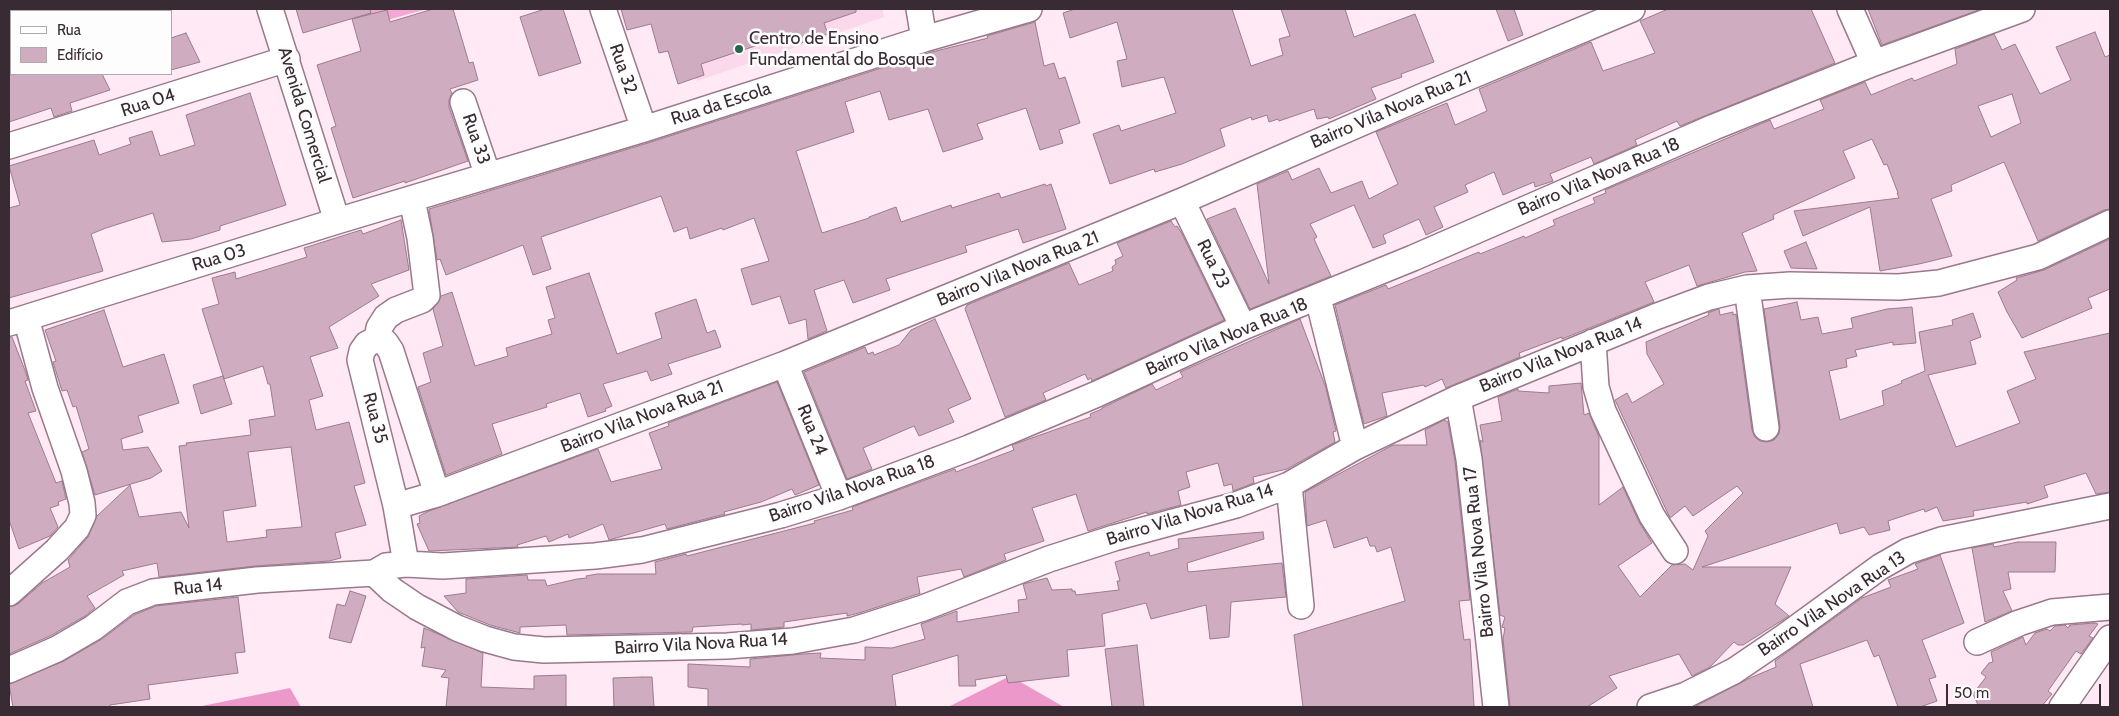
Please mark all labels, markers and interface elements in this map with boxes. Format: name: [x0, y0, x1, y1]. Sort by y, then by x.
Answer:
legend: [10, 10, 172, 75]
text: Rua: [57, 21, 81, 39]
place label: Centro de Ensino Fundamental do Bosque: [749, 28, 934, 70]
street label: Rua 32: [604, 41, 642, 97]
marker: Centro de Ensino Fundamental do Bosque: [733, 43, 745, 55]
street label: Avenida Comercial: [273, 44, 335, 186]
text: Edifício: [57, 46, 103, 64]
street label: Bairro Vila Nova Rua 21: [1307, 66, 1475, 154]
street label: Rua da Escola: [668, 78, 774, 130]
street label: Rua 04: [118, 84, 178, 122]
street label: Rua 33: [457, 111, 495, 167]
street label: Bairro Vila Nova Rua 18: [1515, 133, 1683, 221]
street label: Bairro Vila Nova Rua 21: [934, 227, 1102, 311]
street label: Rua 23: [1192, 236, 1234, 292]
street label: Rua 03: [190, 240, 248, 276]
street label: Bairro Vila Nova Rua 18: [1143, 293, 1311, 381]
street label: Bairro Vila Nova Rua 14: [1477, 312, 1645, 398]
street label: Bairro Vila Nova Rua 21: [558, 376, 726, 458]
street label: Rua 35: [358, 390, 392, 446]
street label: Rua 24: [792, 402, 832, 458]
street label: Bairro Vila Nova Rua 18: [766, 450, 938, 528]
street label: Bairro Vila Nova Rua 17: [1459, 465, 1499, 639]
street label: Bairro Vila Nova Rua 14: [1104, 479, 1276, 551]
street label: Bairro Vila Nova Rua 13: [1754, 547, 1910, 661]
street label: Rua 14: [172, 574, 224, 600]
street label: Bairro Vila Nova Rua 14: [614, 629, 788, 659]
scale bar: [1949, 674, 2104, 706]
text: 50 m: [1954, 684, 1989, 702]

